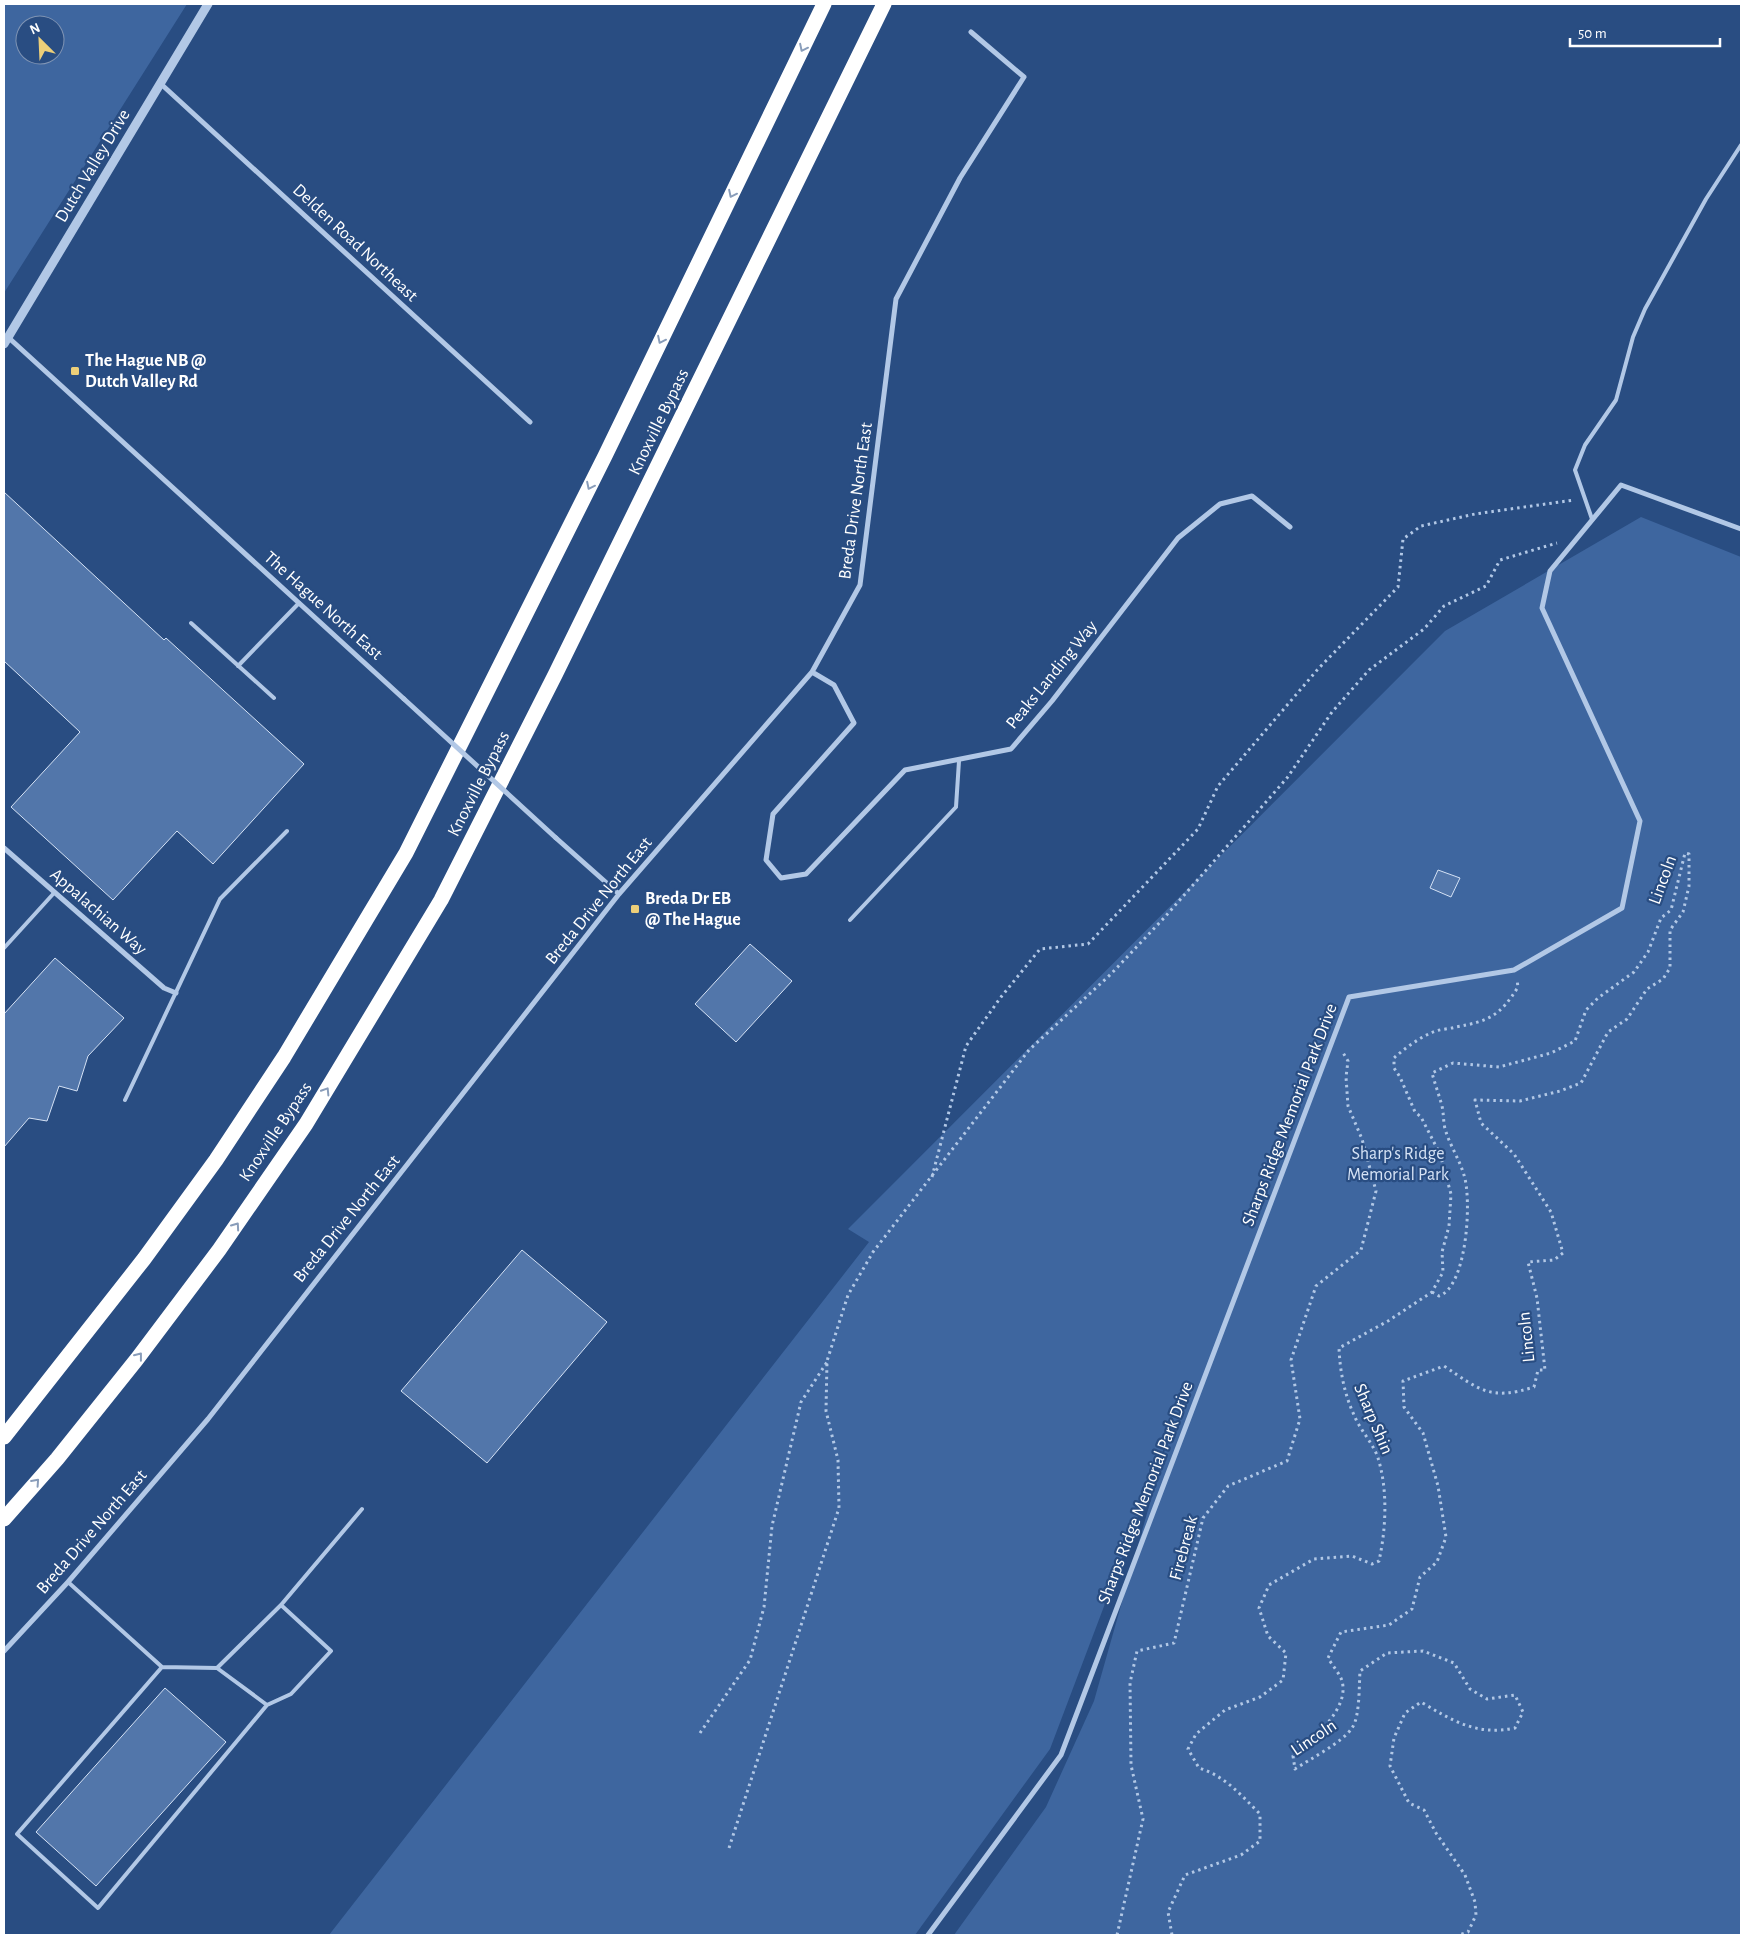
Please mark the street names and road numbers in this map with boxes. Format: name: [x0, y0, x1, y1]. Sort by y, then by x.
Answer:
street label: Dutch Valley Drive: [52, 106, 134, 226]
street label: Delden Road Northeast: [289, 181, 421, 306]
street label: Knoxville Bypass: [626, 366, 692, 478]
street label: Breda Drive North East: [836, 421, 876, 581]
street label: The Hague North East: [260, 548, 386, 664]
street label: Peaks Landing Way: [1003, 617, 1101, 733]
street label: Knoxville Bypass: [445, 728, 513, 840]
street label: Breda Drive North East: [542, 834, 656, 968]
street label: Lincoln: [1646, 853, 1680, 907]
street label: Appalachian Way: [46, 865, 150, 959]
street label: Sharps Ridge Memorial Park Drive: [1239, 1001, 1341, 1229]
street label: Knoxville Bypass: [236, 1079, 316, 1185]
street label: Breda Drive North East: [290, 1152, 404, 1286]
street label: Lincoln: [1515, 1311, 1539, 1363]
street label: Sharps Ridge Memorial Park Drive: [1095, 1379, 1197, 1607]
street label: Sharp Shin: [1350, 1381, 1396, 1457]
street label: Breda Drive North East: [33, 1466, 151, 1598]
street label: Firebreak: [1167, 1513, 1201, 1582]
street label: Lincoln: [1288, 1716, 1340, 1760]

